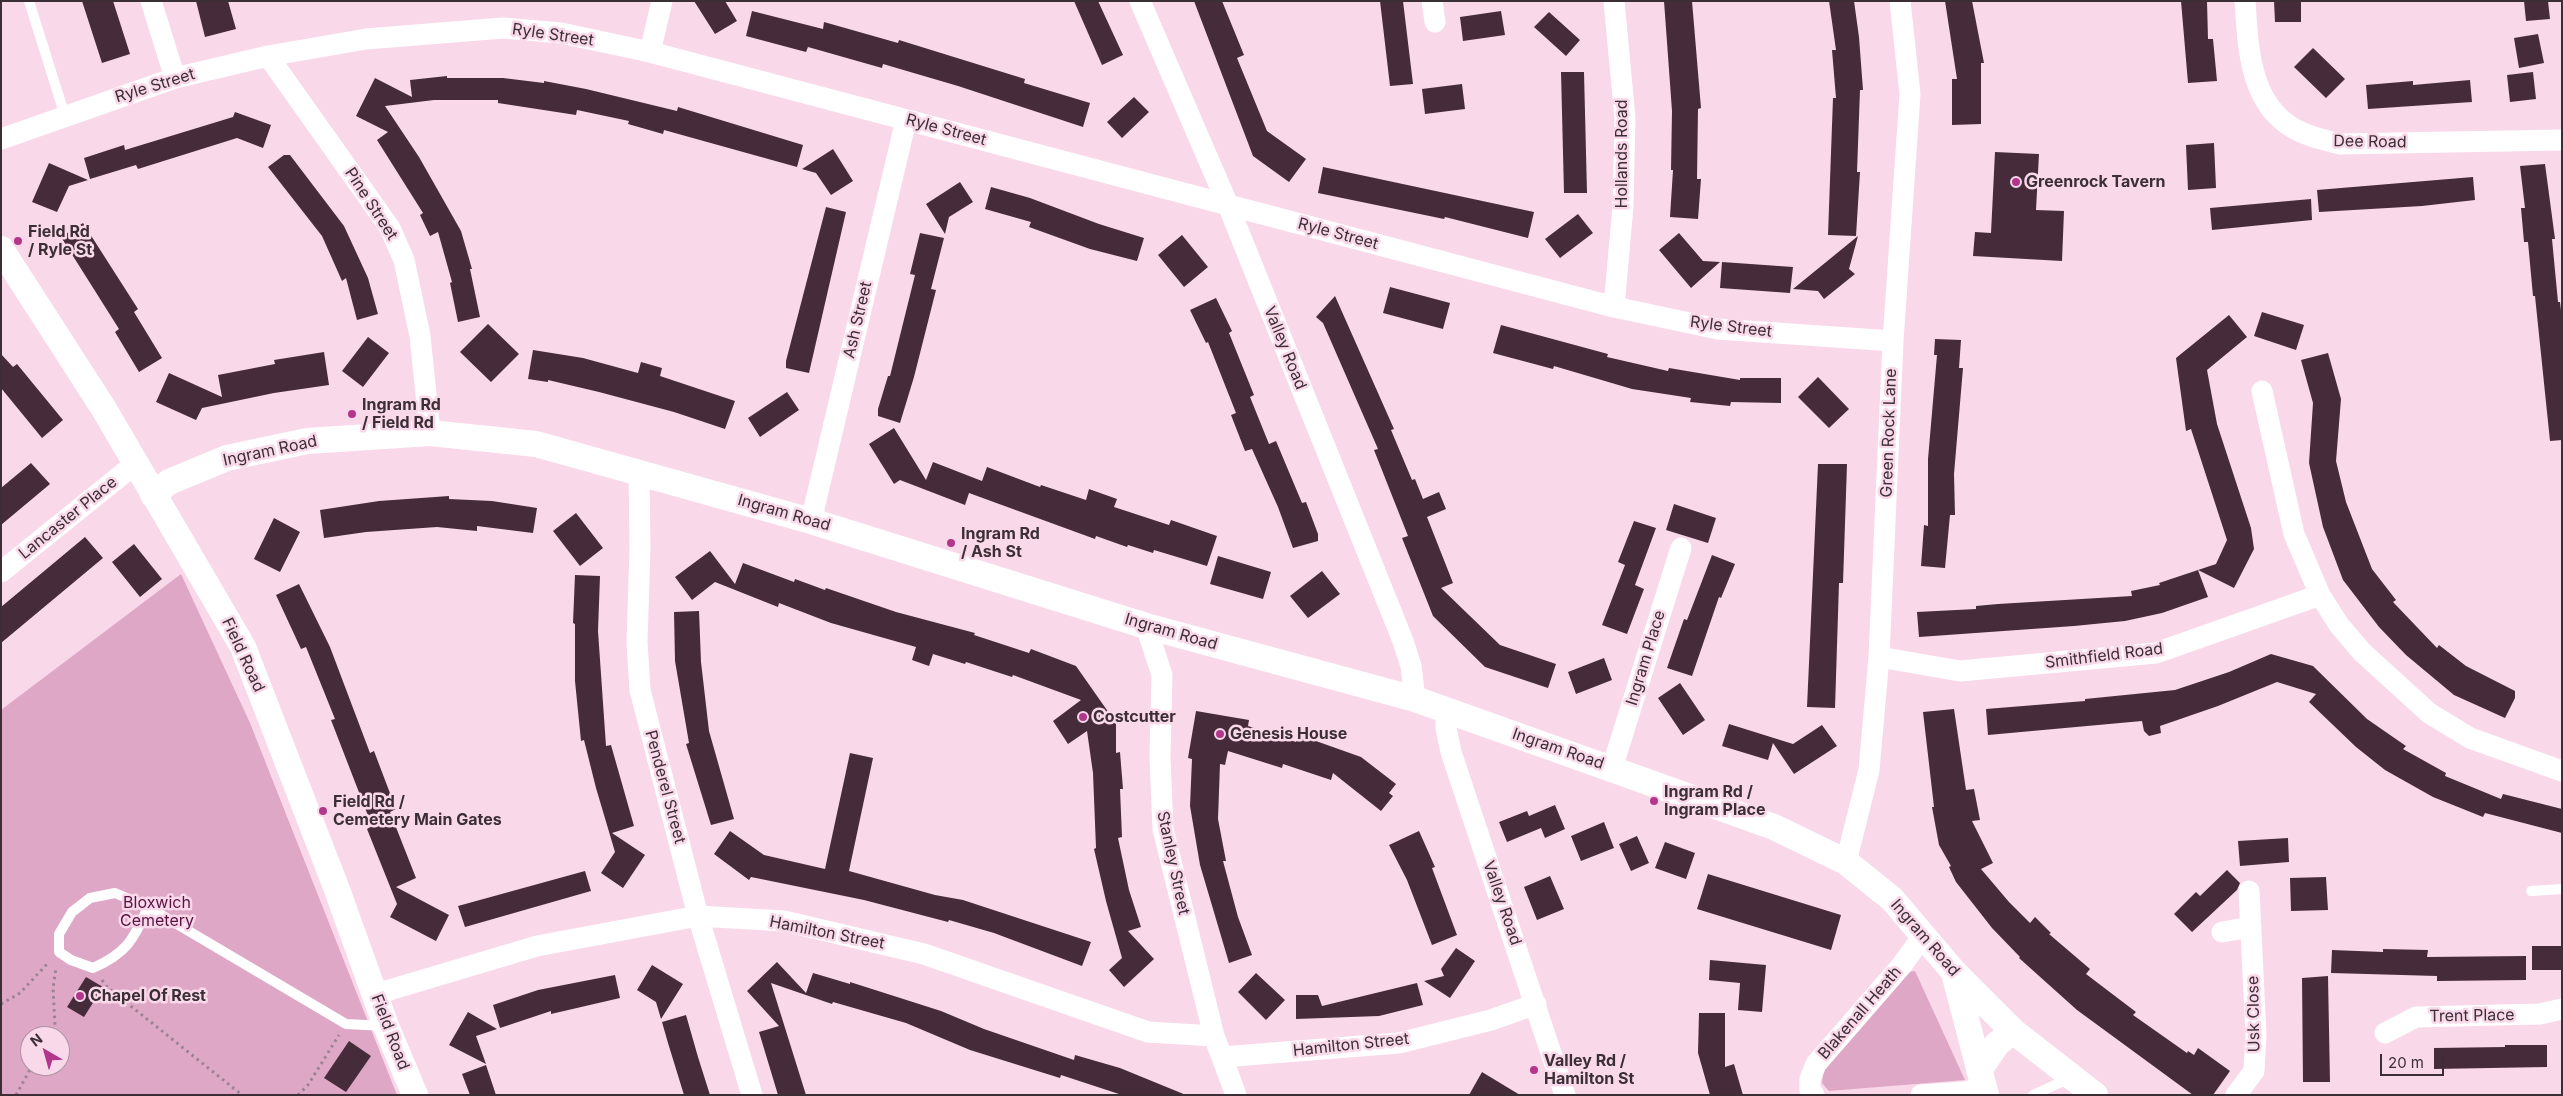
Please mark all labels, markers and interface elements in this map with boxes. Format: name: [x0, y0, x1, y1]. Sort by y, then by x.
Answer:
street label: Ryle Street: [511, 20, 595, 50]
street label: Ryle Street: [113, 65, 197, 107]
street label: Hollands Road: [1612, 99, 1632, 209]
street label: Ryle Street: [904, 110, 988, 150]
street label: Dee Road: [2333, 132, 2407, 152]
street label: Pine Street: [340, 164, 402, 244]
place label: Greenrock Tavern: [2026, 172, 2166, 192]
marker: Greenrock Tavern: [2010, 176, 2022, 188]
street label: Ryle Street: [1296, 214, 1380, 254]
place label: Field Rd / Ryle St: [28, 222, 92, 260]
marker: Field Rd / Ryle St: [12, 235, 24, 247]
street label: Ash Street: [840, 280, 876, 360]
street label: Valley Road: [1260, 304, 1310, 392]
street label: Ryle Street: [1689, 312, 1773, 342]
street label: Green Rock Lane: [1877, 368, 1901, 498]
place label: Ingram Rd / Field Rd: [362, 395, 441, 433]
marker: Ingram Rd / Field Rd: [346, 408, 358, 420]
street label: Ingram Road: [221, 432, 319, 470]
street label: Lancaster Place: [15, 473, 121, 563]
street label: Ingram Road: [735, 491, 833, 535]
place label: Ingram Rd / Ash St: [961, 524, 1040, 562]
marker: Ingram Rd / Ash St: [945, 537, 957, 549]
street label: Ingram Place: [1622, 608, 1670, 708]
street label: Ingram Road: [1122, 610, 1220, 654]
street label: Field Road: [218, 615, 268, 695]
street label: Smithfield Road: [2044, 639, 2164, 673]
place label: Costcutter: [1093, 707, 1176, 727]
marker: Costcutter: [1077, 711, 1089, 723]
place label: Genesis House: [1230, 724, 1347, 744]
street label: Ingram Road: [1510, 724, 1606, 774]
street label: Penderel Street: [641, 728, 689, 846]
marker: Genesis House: [1214, 728, 1226, 740]
place label: Ingram Rd / Ingram Place: [1664, 782, 1765, 820]
place label: Field Rd / Cemetery Main Gates: [333, 792, 502, 830]
marker: Ingram Rd / Ingram Place: [1648, 795, 1660, 807]
marker: Field Rd / Cemetery Main Gates: [317, 805, 329, 817]
street label: Stanley Street: [1153, 809, 1193, 917]
street label: Valley Road: [1479, 858, 1525, 948]
park label: Bloxwich Cemetery: [120, 893, 194, 931]
street label: Ingram Road: [1886, 896, 1964, 980]
street label: Hamilton Street: [768, 912, 886, 954]
street label: Blakenall Heath: [1814, 963, 1906, 1063]
street label: Usk Close: [2244, 976, 2264, 1052]
place label: Chapel Of Rest: [90, 986, 206, 1006]
marker: Chapel Of Rest: [74, 990, 86, 1002]
street label: Field Road: [367, 991, 413, 1073]
street label: Trent Place: [2429, 1006, 2515, 1026]
north arrow: [20, 1026, 70, 1076]
street label: Hamilton Street: [1292, 1029, 1410, 1061]
text: N: [27, 1030, 46, 1050]
scale bar: [2383, 1044, 2447, 1076]
place label: Valley Rd / Hamilton St: [1544, 1051, 1634, 1089]
text: 20 m: [2388, 1053, 2424, 1072]
marker: Valley Rd / Hamilton St: [1528, 1064, 1540, 1076]

